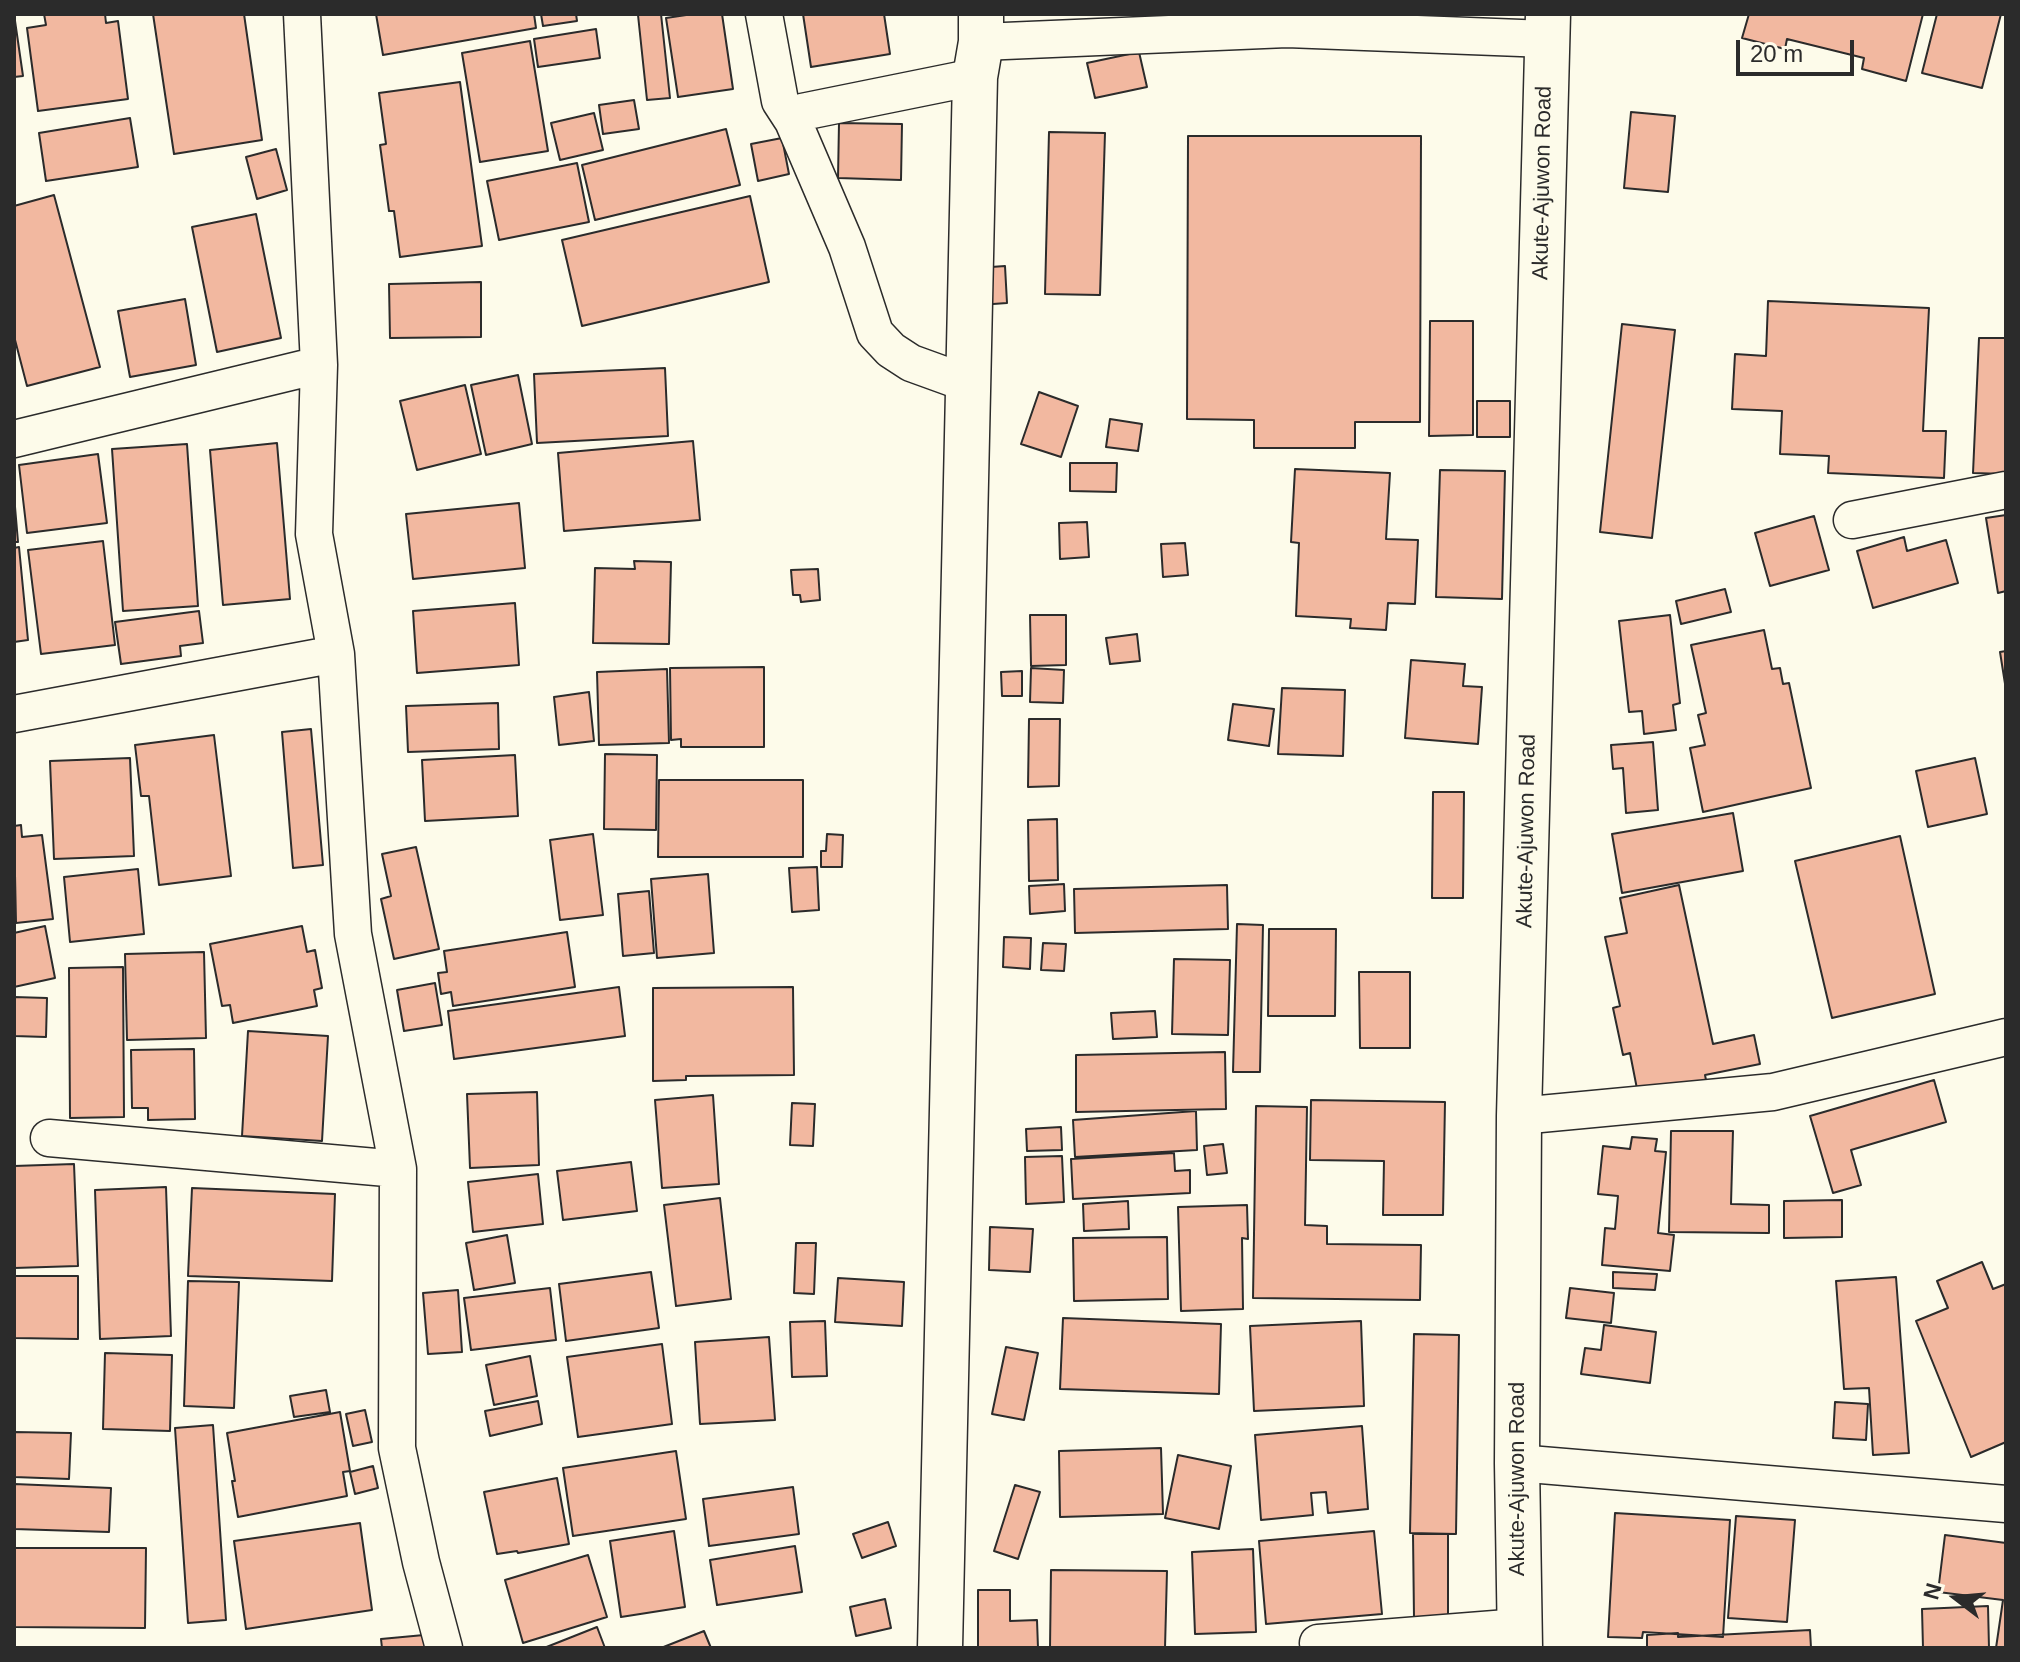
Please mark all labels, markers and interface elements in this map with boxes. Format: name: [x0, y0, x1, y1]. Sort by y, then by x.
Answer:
scale bar: [1740, 24, 1858, 74]
text: 20 m: [1750, 40, 1803, 67]
street label: Akute-Ajuwon Road: [1528, 86, 1558, 280]
street label: Akute-Ajuwon Road: [1512, 734, 1542, 928]
street label: Akute-Ajuwon Road: [1505, 1382, 1531, 1576]
north arrow: [1916, 1558, 1996, 1638]
text: N: [1918, 1580, 1947, 1602]

